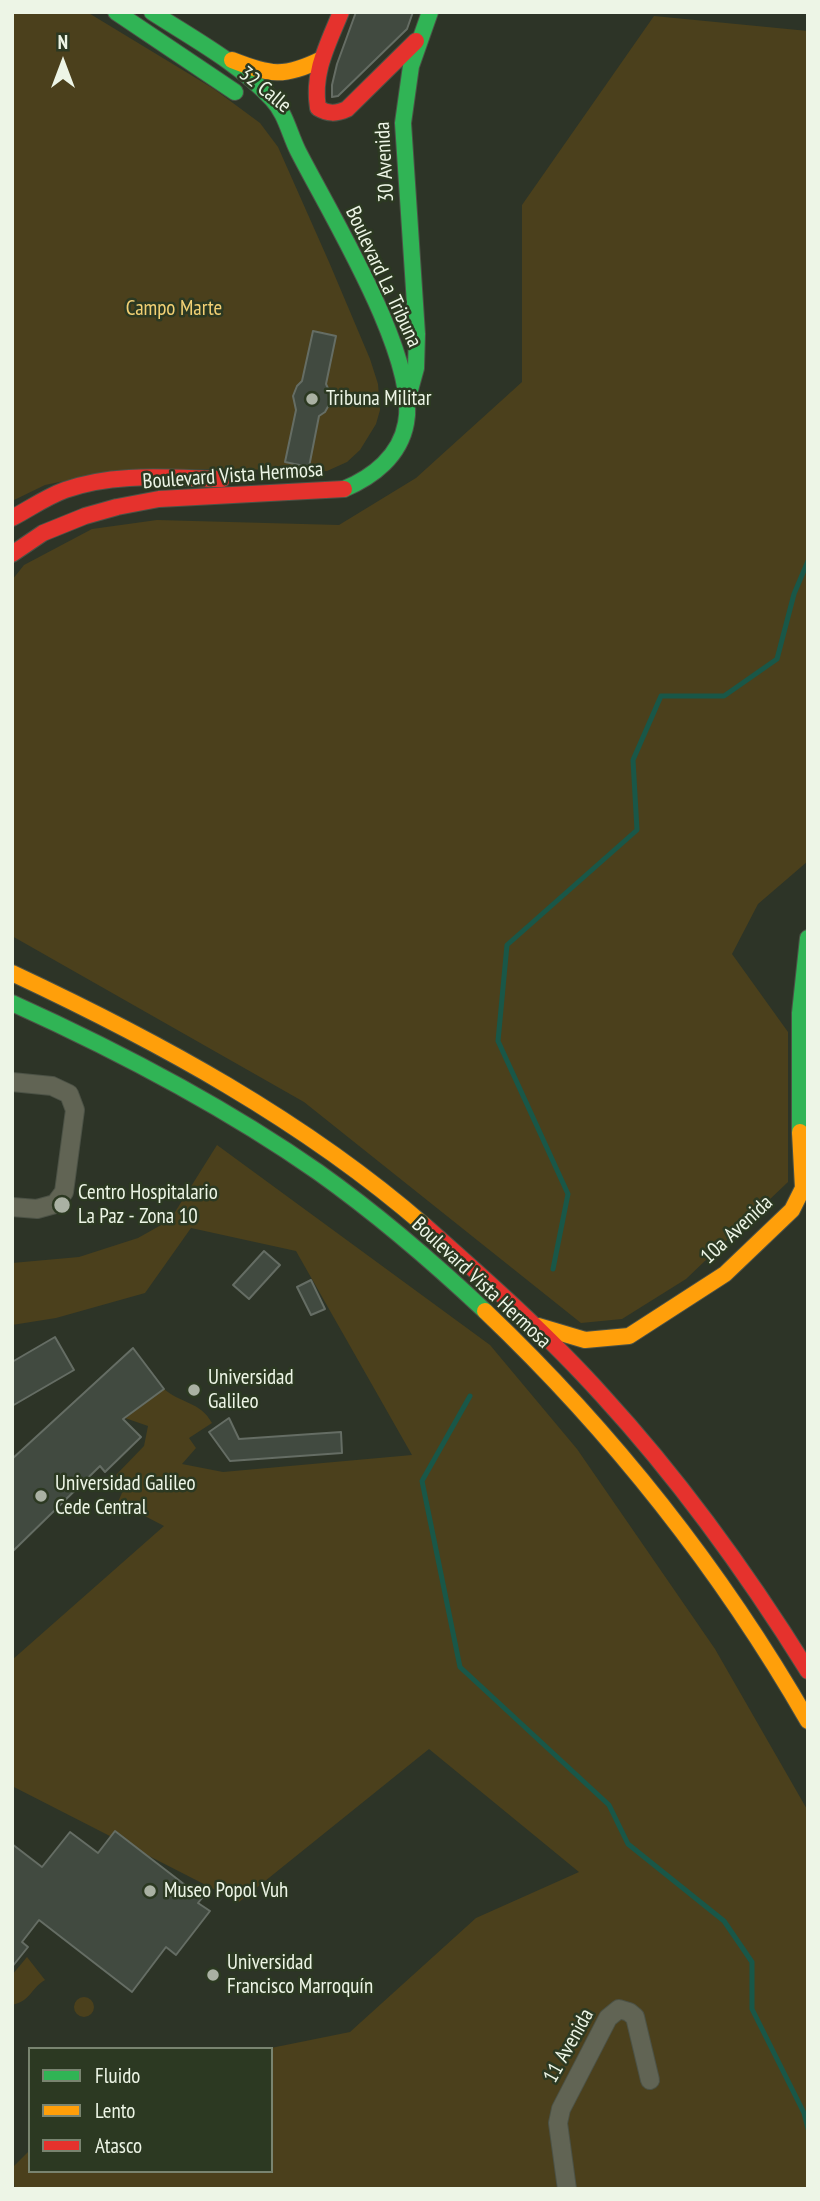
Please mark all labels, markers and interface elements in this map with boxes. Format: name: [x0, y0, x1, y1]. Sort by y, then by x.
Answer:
north arrow: [28, 28, 98, 98]
text: N: [58, 30, 68, 54]
street label: 32 Calle: [234, 61, 296, 119]
street label: 30 Avenida: [370, 121, 400, 203]
street label: Boulevard La Tribuna: [339, 203, 427, 351]
park label: Campo Marte: [126, 296, 222, 322]
place label: Tribuna Militar: [326, 386, 432, 412]
marker: Tribuna Militar: [304, 391, 320, 407]
street label: Boulevard Vista Hermosa: [142, 457, 324, 495]
place label: Centro Hospitalario La Paz - Zona 10: [78, 1180, 218, 1230]
street label: 10a Avenida: [696, 1190, 778, 1270]
marker: Centro Hospitalario La Paz - Zona 10: [52, 1195, 72, 1215]
street label: Boulevard Vista Hermosa: [406, 1212, 556, 1354]
place label: Universidad Galileo: [208, 1365, 294, 1415]
marker: Universidad Galileo: [186, 1382, 202, 1398]
place label: Universidad Galileo Cede Central: [55, 1471, 196, 1521]
marker: Universidad Galileo Cede Central: [33, 1488, 49, 1504]
place label: Museo Popol Vuh: [164, 1878, 288, 1904]
marker: Museo Popol Vuh: [142, 1883, 158, 1899]
place label: Universidad Francisco Marroquín: [227, 1950, 373, 2000]
marker: Universidad Francisco Marroquín: [205, 1967, 221, 1983]
street label: 11 Avenida: [538, 2005, 600, 2087]
legend: [28, 2047, 273, 2173]
text: Fluido: [95, 2062, 140, 2089]
text: Lento: [95, 2097, 135, 2124]
text: Atasco: [95, 2132, 142, 2159]

